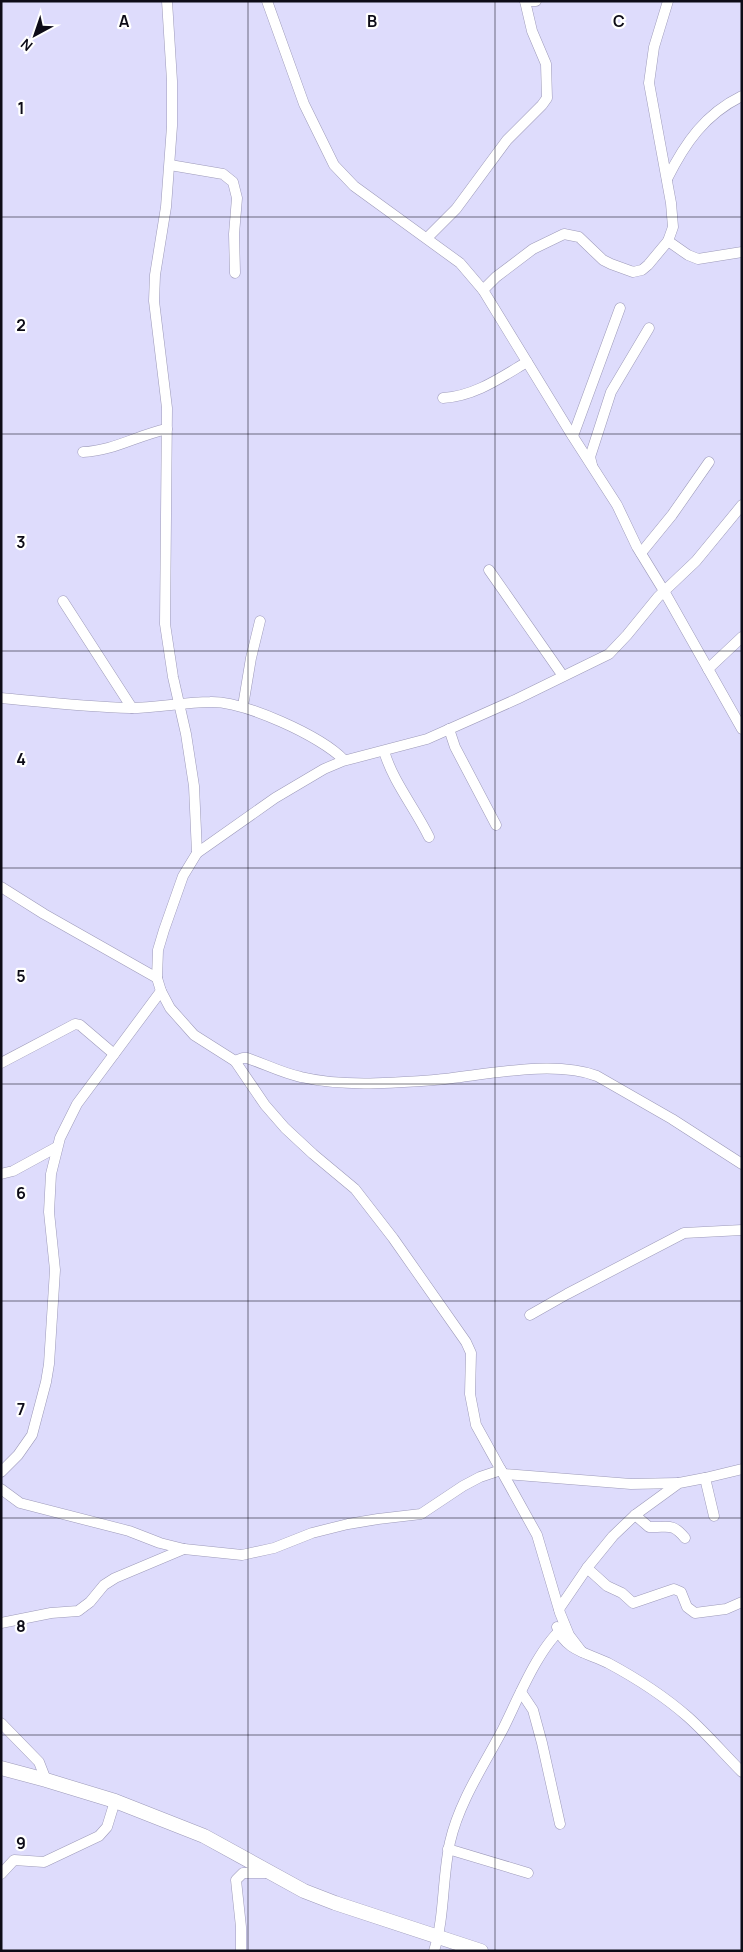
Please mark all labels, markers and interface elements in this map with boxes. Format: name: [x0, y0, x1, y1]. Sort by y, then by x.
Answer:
north arrow: [10, 10, 60, 60]
text: A: [119, 10, 130, 32]
text: B: [367, 10, 377, 32]
text: C: [613, 10, 625, 32]
text: N: [16, 35, 36, 56]
text: 1: [17, 97, 25, 119]
text: 2: [16, 314, 26, 336]
text: 3: [16, 531, 26, 553]
text: 4: [16, 748, 26, 770]
text: 5: [16, 965, 26, 987]
text: 6: [16, 1182, 26, 1204]
text: 7: [17, 1398, 25, 1420]
text: 8: [16, 1615, 26, 1637]
text: 9: [16, 1832, 26, 1854]

